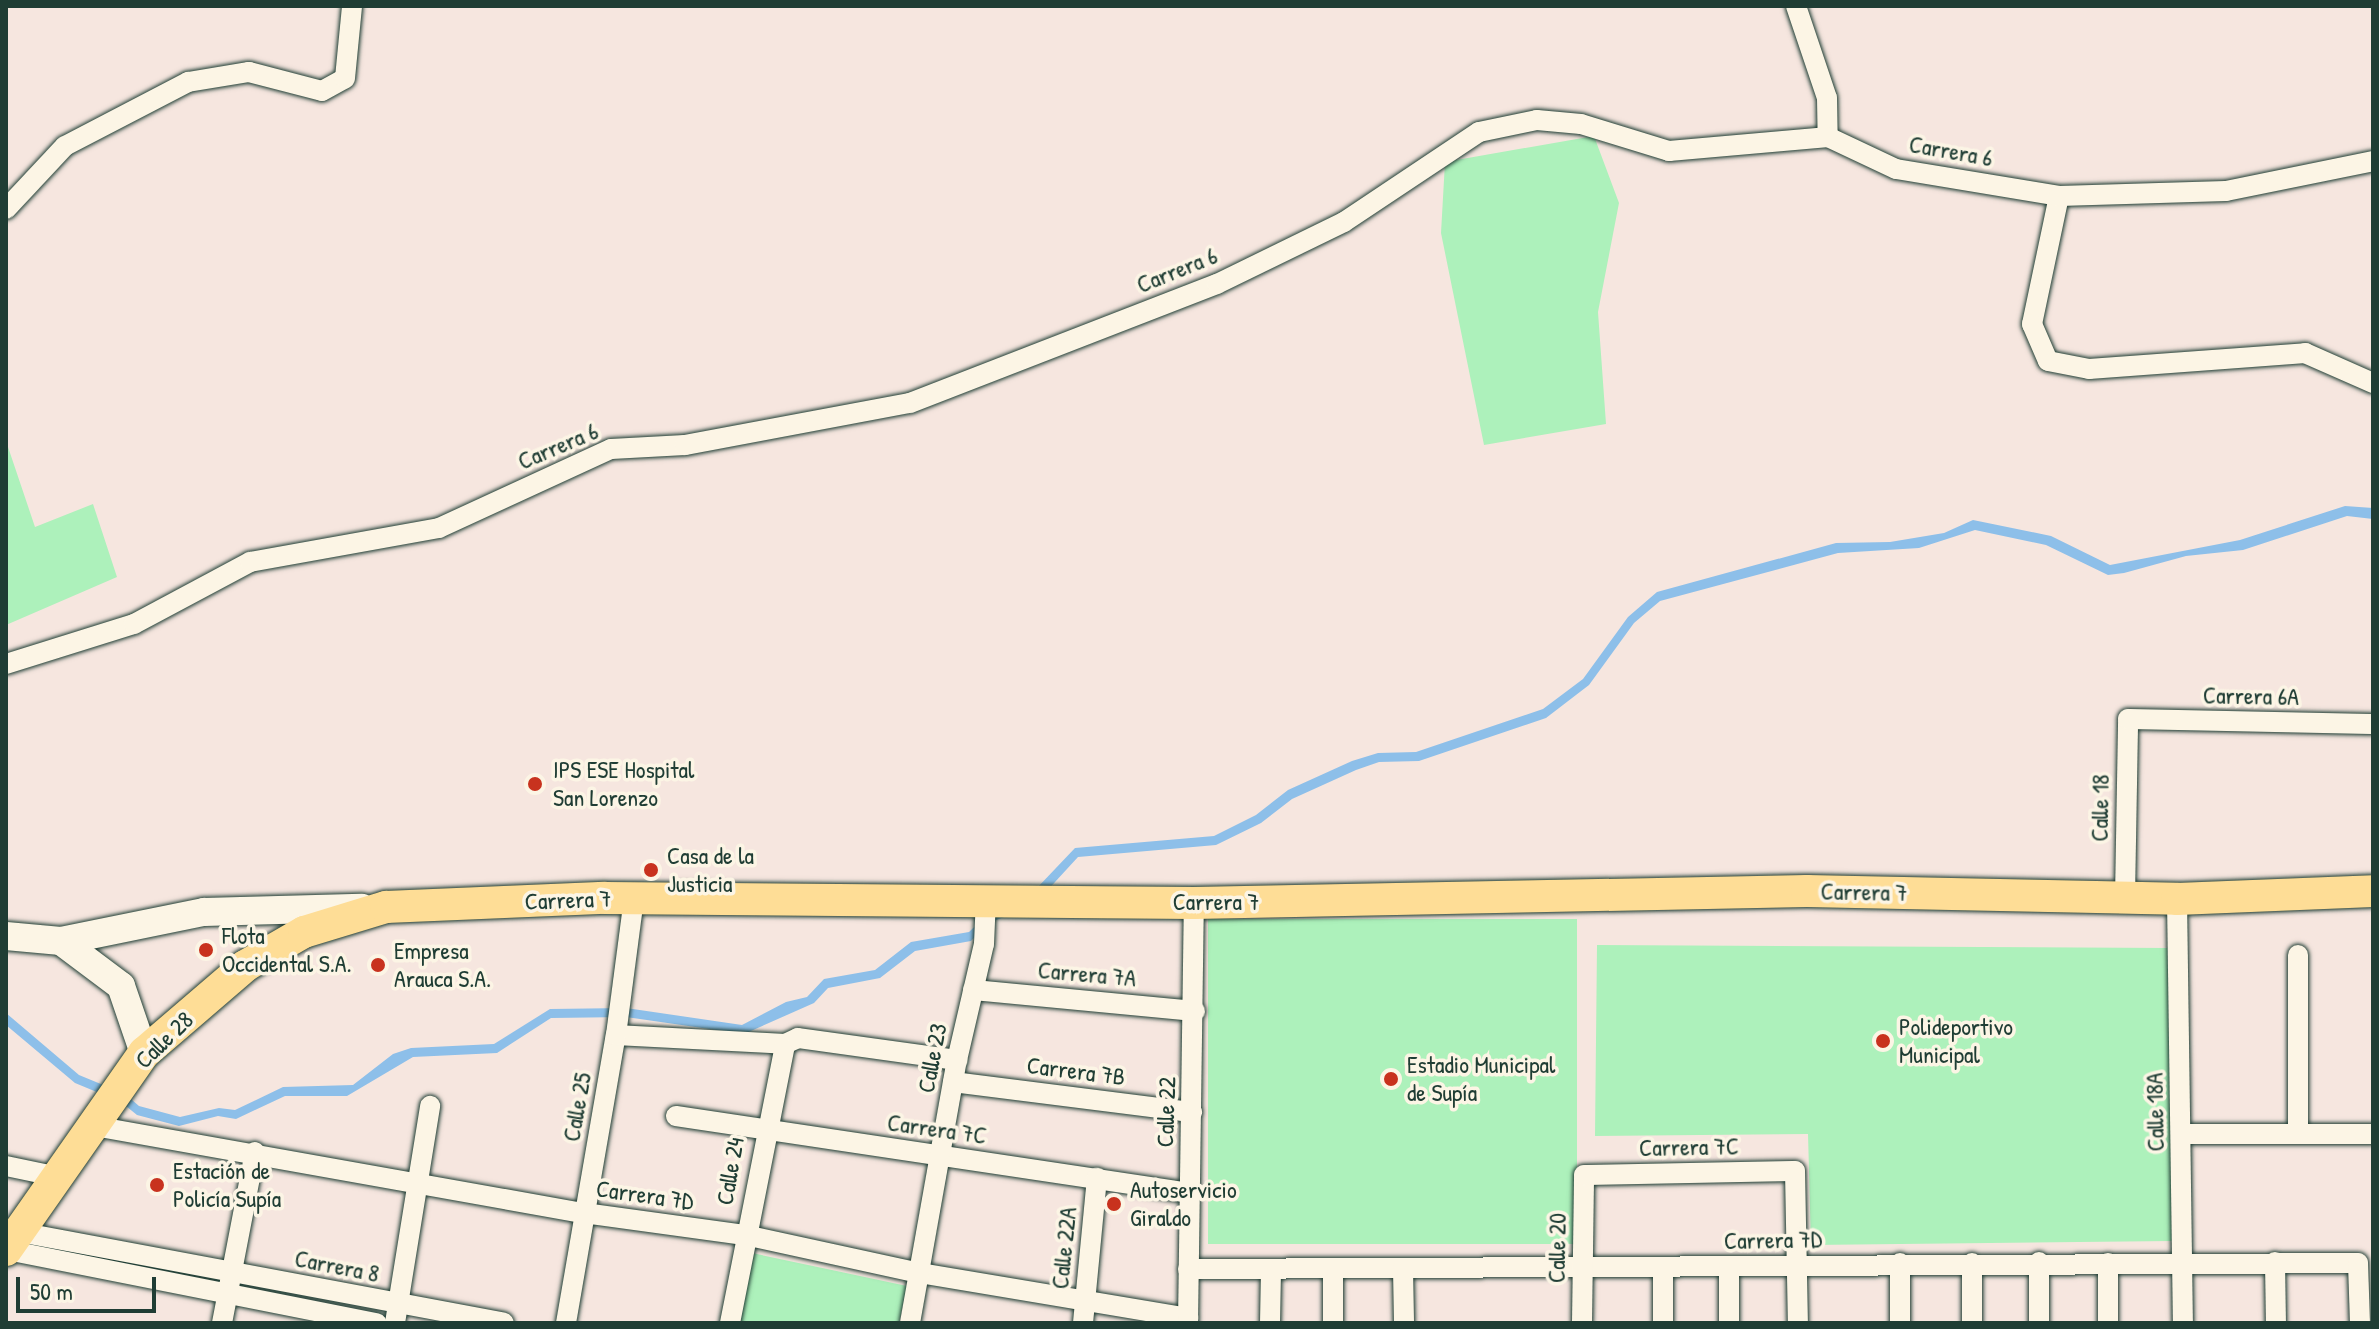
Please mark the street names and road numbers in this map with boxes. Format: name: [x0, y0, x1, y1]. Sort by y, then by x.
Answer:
street label: Carrera 6: [1907, 129, 1995, 173]
street label: Carrera 6: [1133, 241, 1221, 299]
street label: Carrera 6: [514, 416, 602, 476]
street label: Carrera 6A: [2203, 681, 2299, 711]
street label: Calle 18: [2085, 774, 2115, 842]
street label: Carrera 7: [1820, 877, 1908, 907]
street label: Carrera 7: [524, 884, 612, 916]
street label: Carrera 7: [1173, 888, 1259, 916]
street label: Carrera 7A: [1037, 955, 1137, 993]
street label: Calle 28: [129, 1005, 199, 1075]
street label: Calle 23: [911, 1021, 953, 1095]
street label: Carrera 7B: [1025, 1051, 1127, 1091]
street label: Calle 25: [557, 1070, 597, 1144]
street label: Calle 18A: [2140, 1072, 2170, 1152]
street label: Calle 22: [1150, 1076, 1182, 1148]
street label: Carrera 7C: [886, 1108, 988, 1150]
street label: Carrera 7C: [1639, 1132, 1739, 1162]
street label: Calle 24: [710, 1135, 750, 1207]
street label: Carrera 7D: [594, 1174, 696, 1216]
street label: Calle 22A: [1045, 1206, 1083, 1290]
street label: Calle 20: [1542, 1213, 1572, 1283]
street label: Carrera 7D: [1724, 1225, 1822, 1255]
street label: Carrera 8: [292, 1244, 382, 1288]

